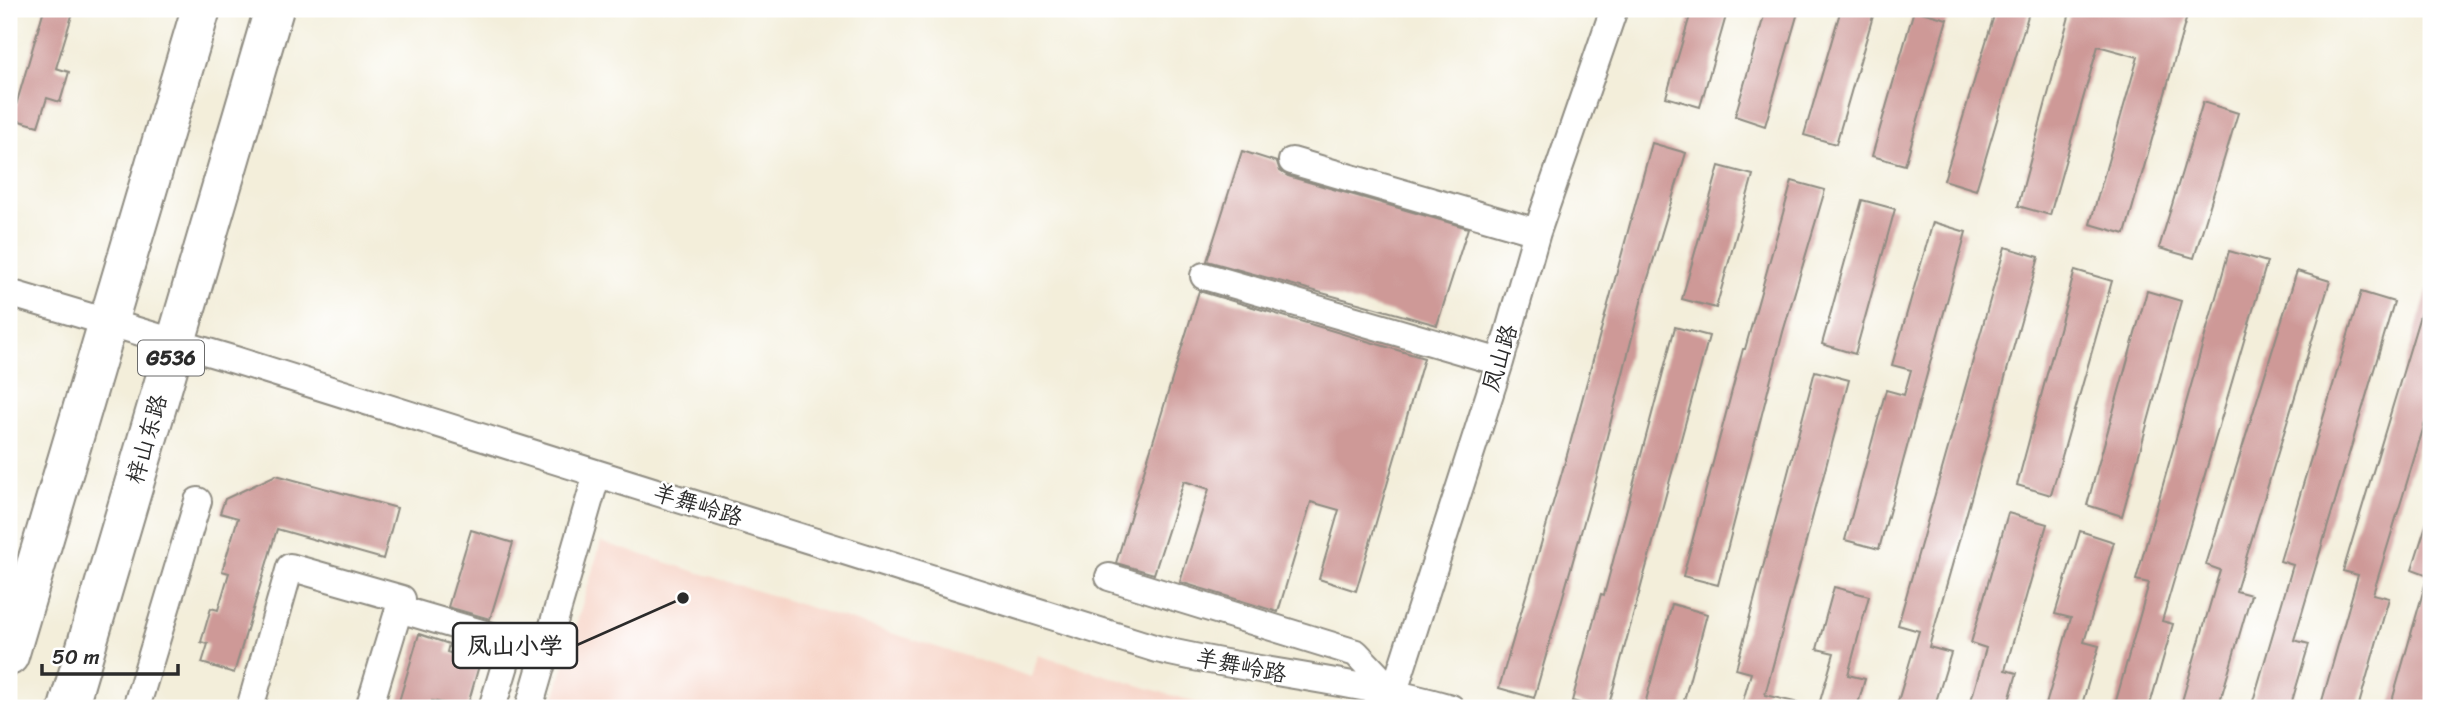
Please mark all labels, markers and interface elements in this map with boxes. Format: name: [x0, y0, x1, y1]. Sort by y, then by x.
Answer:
street label: 凤山路: [1470, 319, 1530, 397]
road number: G536: [138, 340, 204, 376]
street label: 梓山东路: [115, 389, 179, 489]
street label: 羊舞岭路: [648, 472, 748, 538]
callout: 凤山小学: [453, 623, 577, 668]
text: 凤山小学: [467, 625, 563, 667]
scale bar: [42, 633, 178, 677]
street label: 羊舞岭路: [1192, 637, 1290, 695]
text: 50 m: [52, 638, 100, 676]

